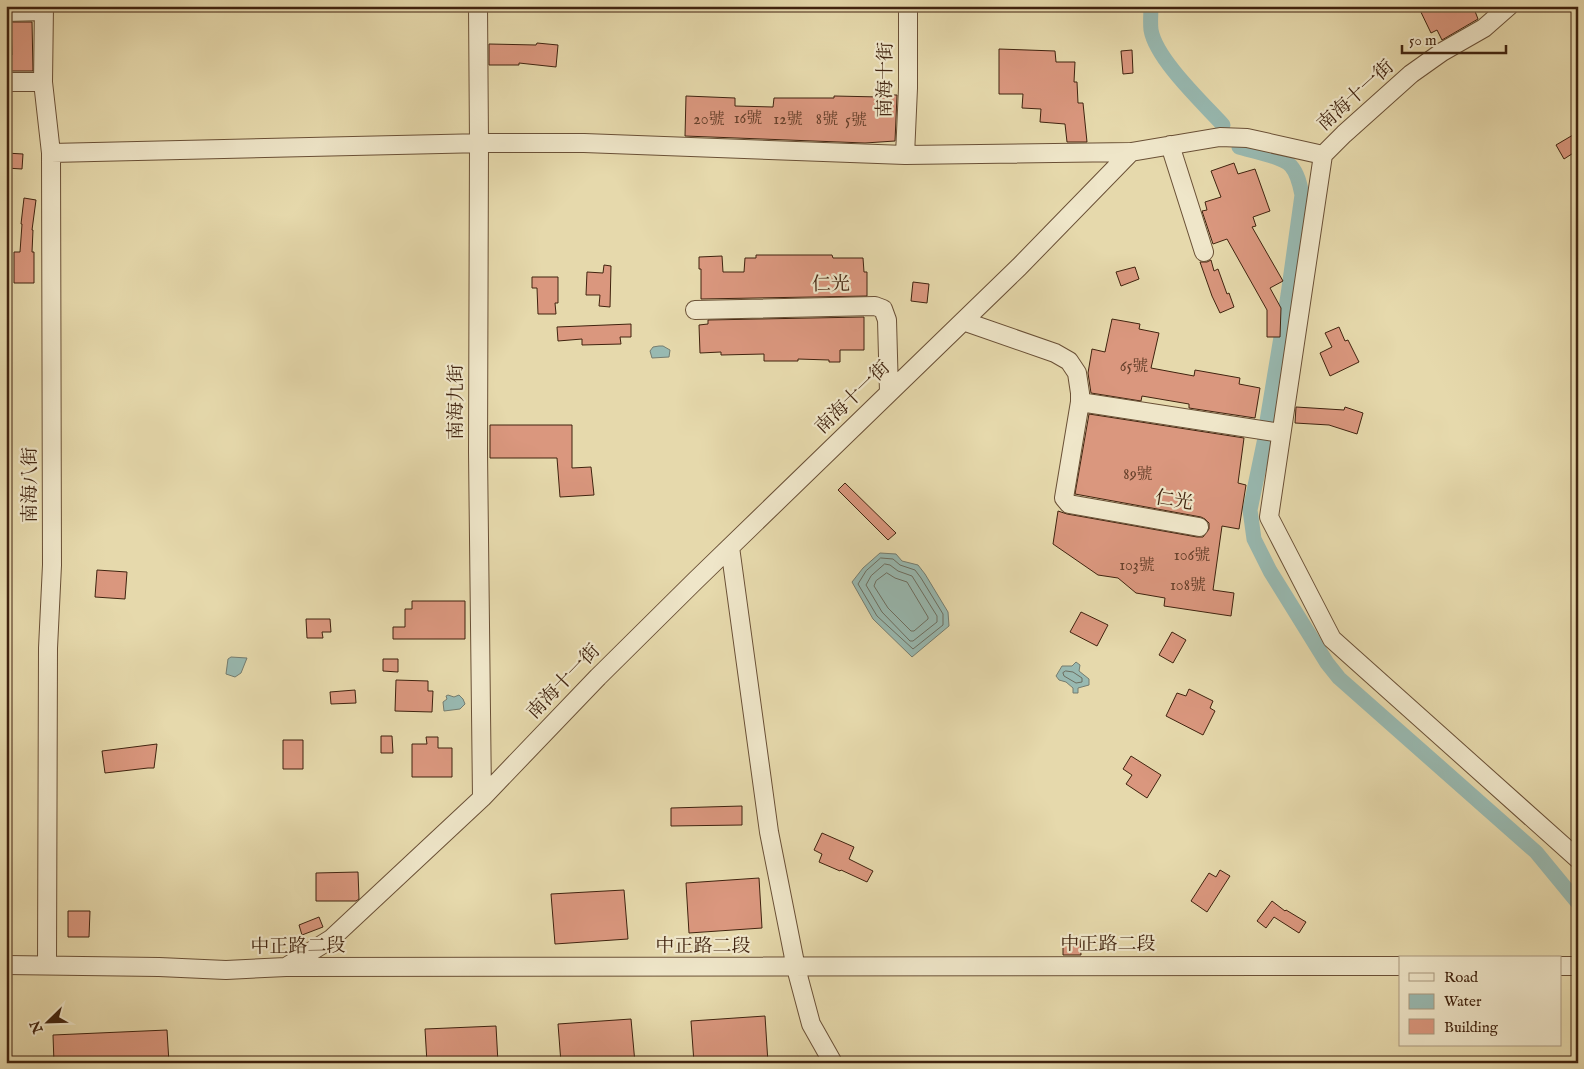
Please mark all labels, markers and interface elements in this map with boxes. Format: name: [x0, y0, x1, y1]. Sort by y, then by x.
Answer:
scale bar: [1402, 22, 1505, 54]
text: 50 m: [1409, 31, 1437, 50]
street label: 南海十街: [873, 42, 899, 118]
street label: 南海十一街: [1313, 55, 1399, 137]
house number: 16號: [734, 109, 762, 129]
house number: 20號: [693, 110, 725, 130]
house number: 12號: [773, 110, 803, 130]
house number: 8號: [816, 110, 838, 130]
house number: 5號: [845, 111, 867, 131]
street label: 仁光: [812, 273, 850, 297]
street label: 南海十一街: [810, 356, 896, 440]
house number: 65號: [1120, 357, 1148, 377]
street label: 南海九街: [445, 364, 469, 440]
street label: 南海八街: [19, 447, 43, 523]
house number: 89號: [1123, 465, 1153, 485]
street label: 仁光: [1153, 486, 1195, 516]
house number: 106號: [1174, 546, 1210, 566]
house number: 103號: [1119, 556, 1155, 576]
house number: 108號: [1170, 576, 1206, 596]
street label: 南海十一街: [522, 639, 606, 725]
street label: 中正路二段: [1060, 933, 1156, 957]
street label: 中正路二段: [250, 934, 346, 960]
street label: 中正路二段: [655, 935, 751, 959]
legend: [1399, 956, 1562, 1046]
text: Road: [1444, 968, 1479, 987]
text: Water: [1444, 992, 1482, 1011]
north arrow: [22, 996, 72, 1046]
text: N: [26, 1018, 48, 1037]
text: Building: [1444, 1018, 1499, 1037]

